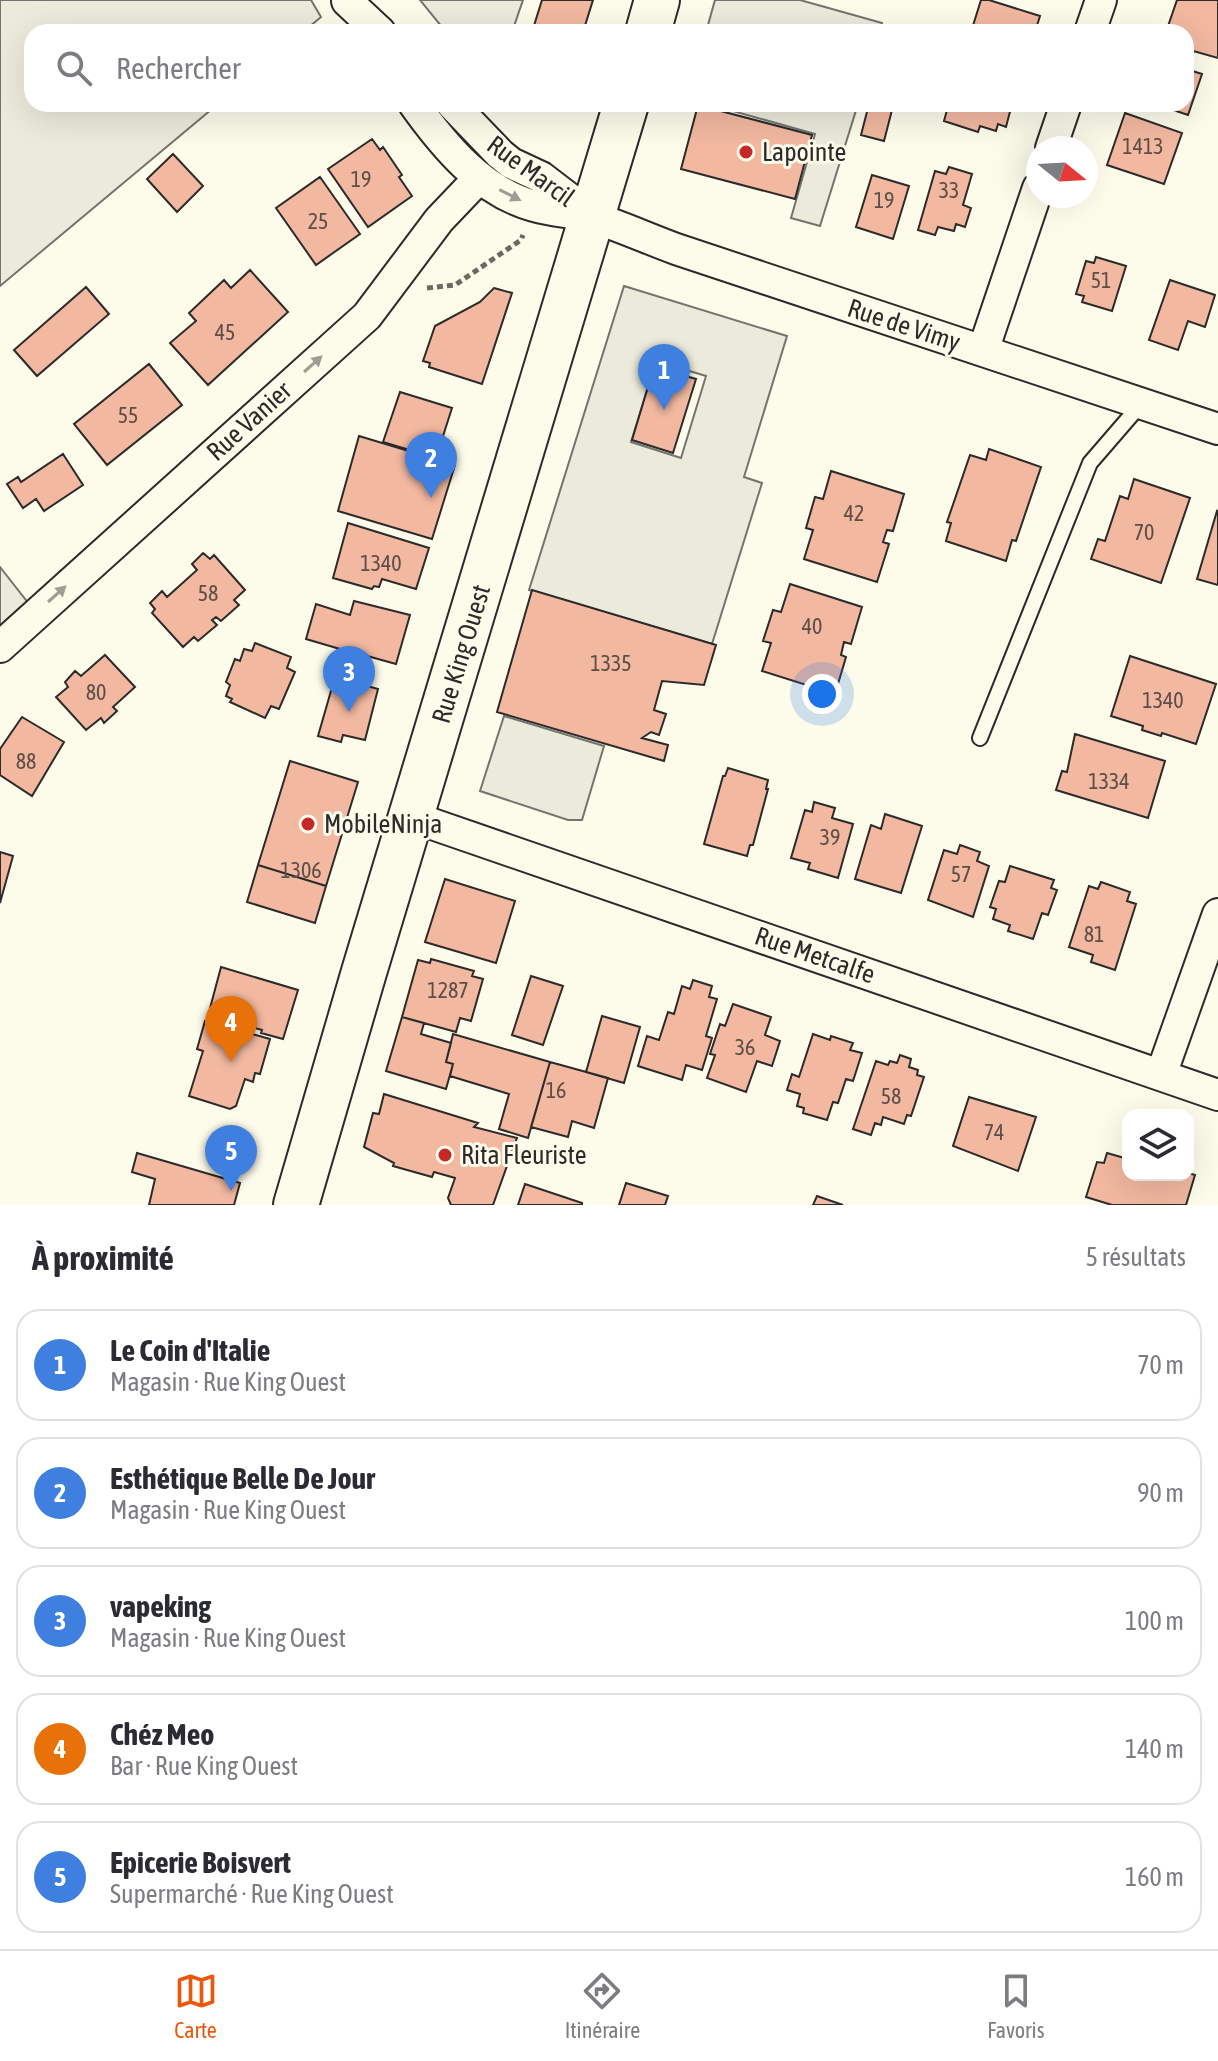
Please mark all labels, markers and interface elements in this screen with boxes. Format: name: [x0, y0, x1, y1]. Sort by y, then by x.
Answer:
search box: [24, 24, 1194, 112]
icon: search: [52, 46, 96, 90]
text: Rechercher: [116, 51, 241, 85]
street label: Rue Marcil: [481, 129, 581, 213]
house number: 1413: [1122, 133, 1164, 159]
north arrow: [1026, 136, 1098, 208]
place label: Lapointe: [762, 137, 846, 167]
marker: Lapointe: [737, 143, 755, 161]
house number: 19: [351, 166, 371, 192]
house number: 33: [939, 177, 959, 203]
house number: 19: [874, 187, 894, 213]
one-way arrow: [498, 189, 521, 202]
house number: 25: [308, 208, 328, 234]
house number: 51: [1091, 267, 1111, 293]
street label: Rue de Vimy: [844, 293, 964, 357]
house number: 45: [215, 319, 235, 345]
pin: 1: [638, 344, 690, 410]
one-way arrow: [303, 356, 323, 373]
street label: Rue Vanier: [201, 375, 298, 467]
house number: 55: [118, 402, 138, 428]
pin: 2: [405, 432, 457, 498]
house number: 42: [844, 500, 864, 526]
house number: 70: [1134, 519, 1154, 545]
house number: 1340: [360, 550, 402, 576]
house number: 58: [198, 580, 218, 606]
street label: Rue King Ouest: [426, 581, 496, 727]
one-way arrow: [48, 585, 67, 603]
house number: 40: [802, 613, 822, 639]
pin: 3: [323, 646, 375, 712]
house number: 1335: [590, 650, 632, 676]
your location: [802, 674, 842, 714]
house number: 80: [86, 679, 106, 705]
house number: 1340: [1142, 687, 1184, 713]
house number: 88: [16, 748, 36, 774]
house number: 1334: [1088, 768, 1130, 794]
place label: MobileNinja: [324, 809, 442, 839]
marker: MobileNinja: [299, 815, 317, 833]
house number: 39: [820, 824, 840, 850]
house number: 1306: [280, 857, 322, 883]
house number: 57: [951, 861, 971, 887]
street label: Rue Metcalfe: [751, 920, 879, 990]
house number: 81: [1084, 921, 1104, 947]
house number: 1287: [427, 977, 469, 1003]
pin: 4: [205, 996, 257, 1062]
house number: 36: [735, 1034, 755, 1060]
house number: 16: [546, 1077, 566, 1103]
house number: 58: [881, 1083, 901, 1109]
map controls: [1122, 1109, 1194, 1181]
button: layers: [1122, 1109, 1194, 1181]
house number: 74: [984, 1119, 1004, 1145]
pin: 5: [205, 1125, 257, 1191]
place label: Rita Fleuriste: [461, 1140, 586, 1170]
marker: Rita Fleuriste: [436, 1146, 454, 1164]
text: À proximité: [32, 1238, 174, 1277]
text: 5 résultats: [1086, 1242, 1186, 1272]
text: Le Coin d'Italie: [110, 1333, 270, 1367]
text: 1: [54, 1350, 66, 1380]
text: 70 m: [1137, 1350, 1184, 1380]
text: Magasin · Rue King Ouest: [110, 1367, 346, 1397]
text: Esthétique Belle De Jour: [110, 1461, 375, 1495]
text: 2: [54, 1478, 66, 1508]
text: 90 m: [1137, 1478, 1184, 1508]
text: Magasin · Rue King Ouest: [110, 1495, 346, 1525]
text: vapeking: [110, 1589, 211, 1623]
text: 3: [54, 1606, 66, 1636]
text: 100 m: [1125, 1606, 1184, 1636]
text: Magasin · Rue King Ouest: [110, 1623, 346, 1653]
text: Chéz Meo: [110, 1717, 214, 1751]
text: 4: [54, 1734, 66, 1764]
text: 140 m: [1125, 1734, 1184, 1764]
text: Bar · Rue King Ouest: [110, 1751, 298, 1781]
text: Epicerie Boisvert: [110, 1845, 291, 1879]
text: 5: [54, 1862, 66, 1892]
text: 160 m: [1125, 1862, 1184, 1892]
text: Supermarché · Rue King Ouest: [110, 1879, 394, 1909]
tab: Carte: [174, 1969, 218, 2043]
tab: Itinéraire: [565, 1969, 640, 2043]
tab: Favoris: [987, 1969, 1044, 2043]

